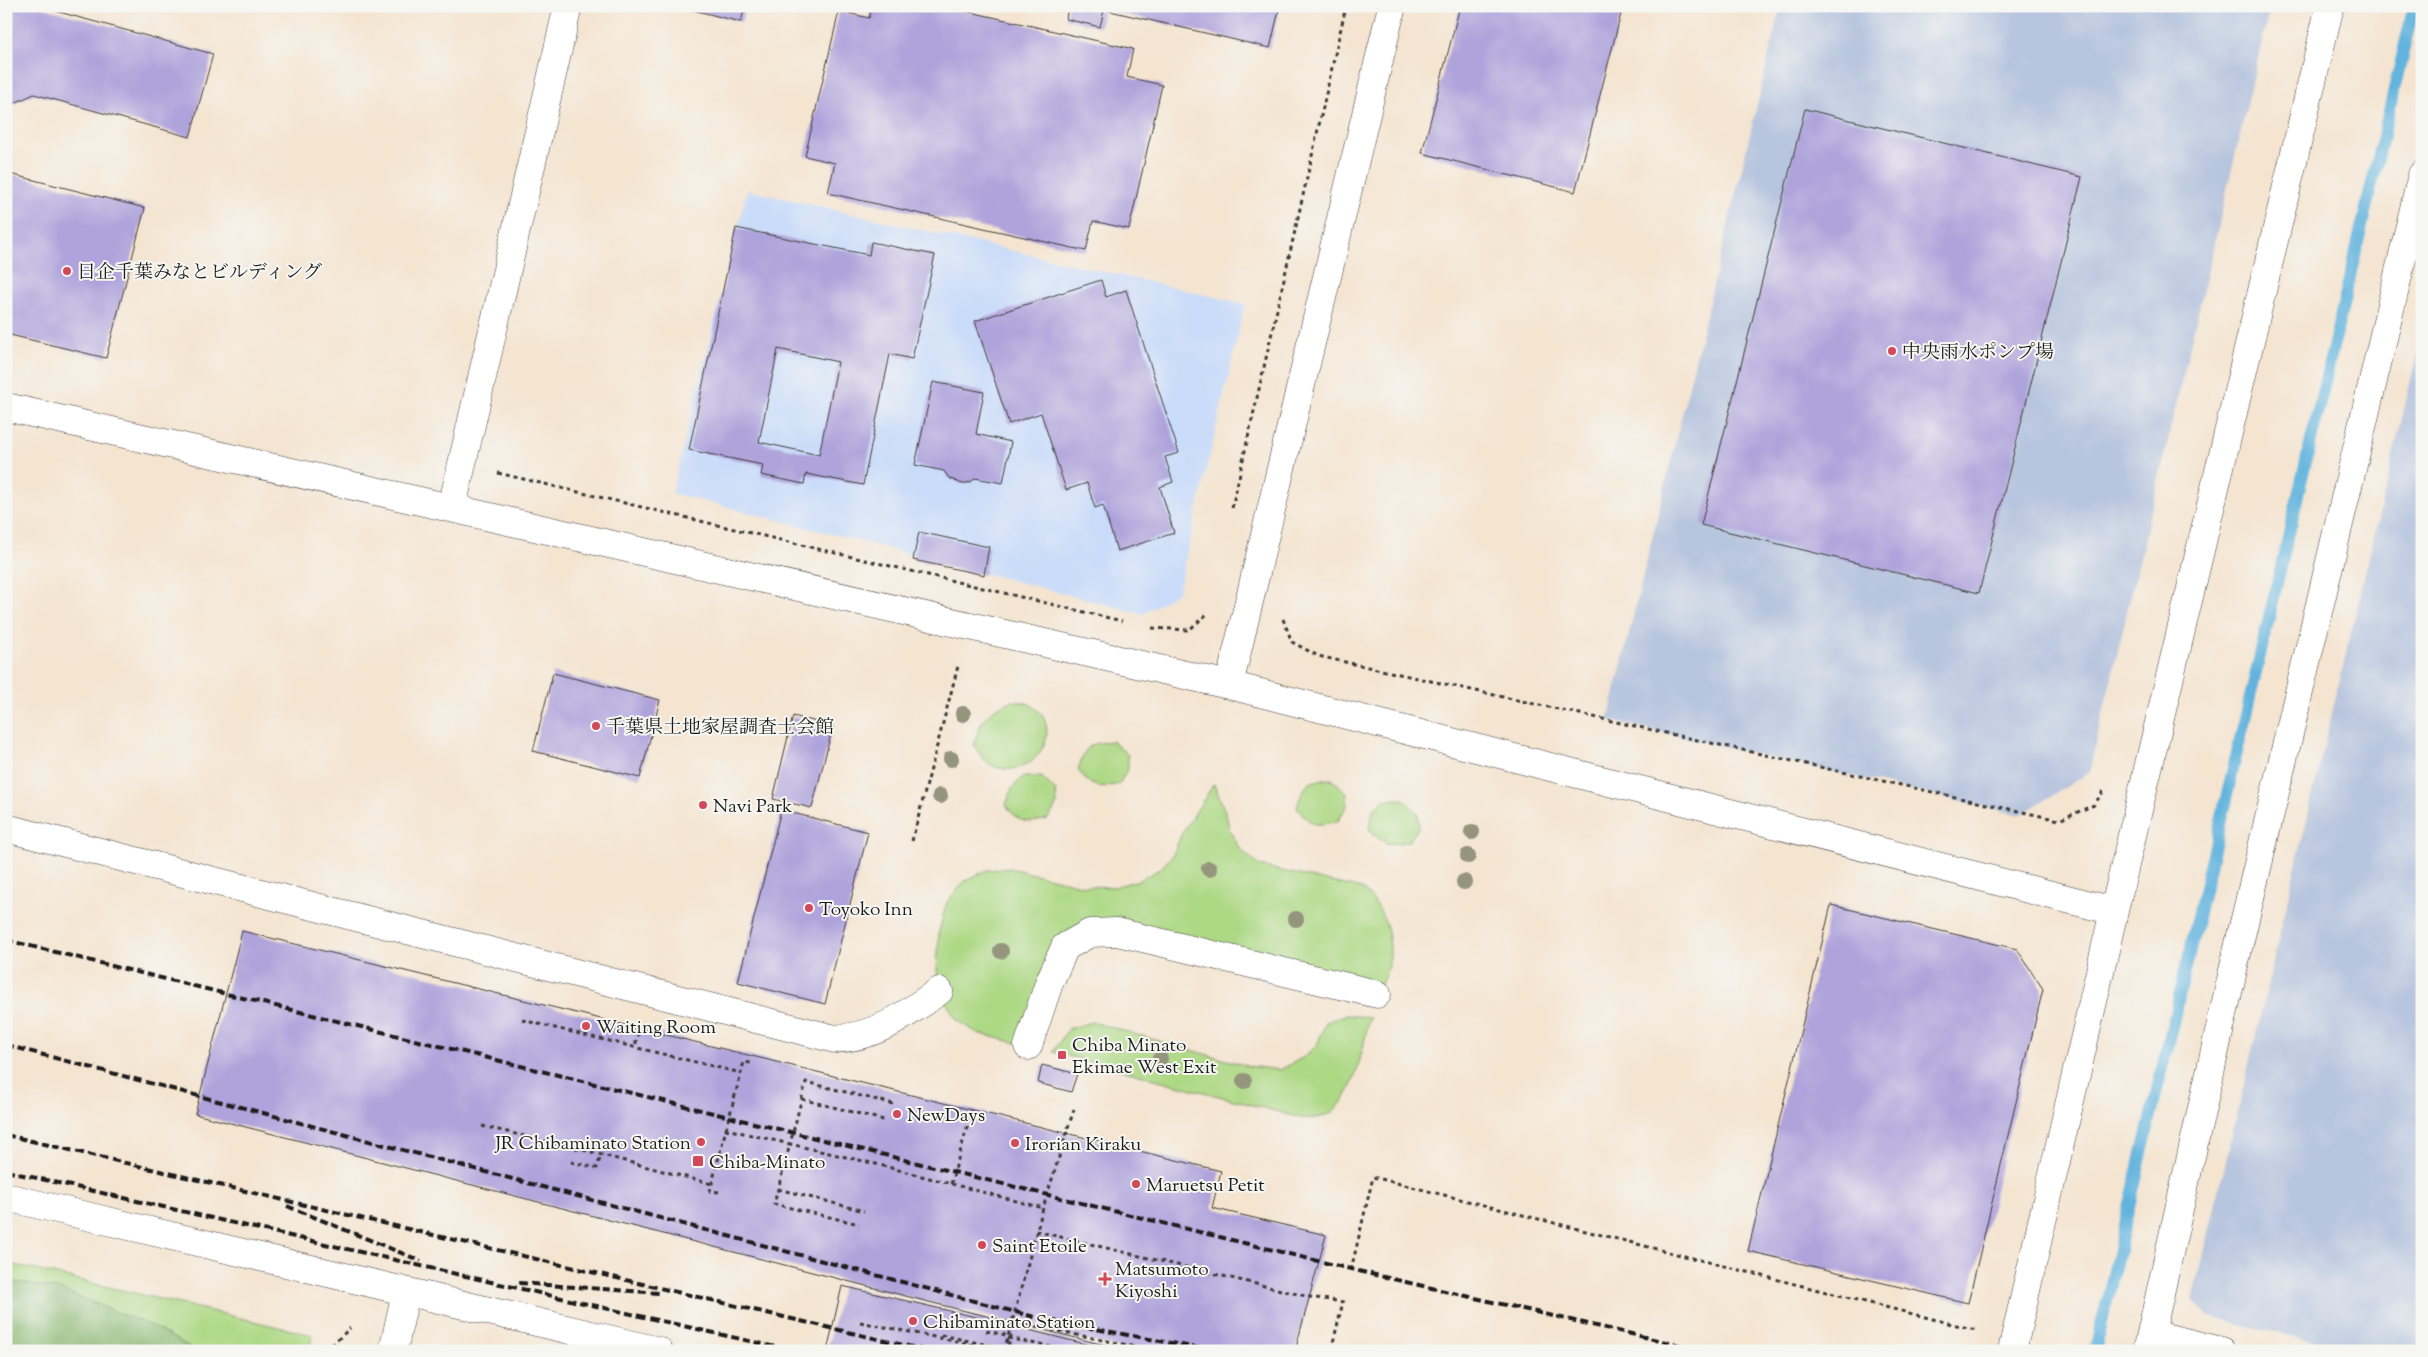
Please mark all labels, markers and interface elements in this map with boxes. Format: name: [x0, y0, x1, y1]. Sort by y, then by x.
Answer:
place label: 日企千葉みなとビルディング: [77, 260, 322, 287]
marker: 日企千葉みなとビルディング: [61, 265, 73, 277]
place label: 中央雨水ポンプ場: [1902, 340, 2054, 367]
marker: 中央雨水ポンプ場: [1886, 345, 1898, 357]
place label: 千葉県土地家屋調査士会館: [606, 715, 834, 742]
marker: 千葉県土地家屋調査士会館: [590, 720, 602, 732]
place label: Navi Park: [713, 794, 793, 821]
marker: Navi Park: [697, 799, 709, 811]
place label: Toyoko Inn: [819, 897, 913, 924]
marker: Toyoko Inn: [803, 902, 815, 914]
place label: Waiting Room: [596, 1015, 716, 1042]
marker: Waiting Room: [580, 1020, 592, 1032]
place label: Chiba Minato Ekimae West Exit: [1072, 1033, 1217, 1082]
marker: Chiba Minato Ekimae West Exit: [1056, 1049, 1068, 1061]
place label: NewDays: [907, 1103, 985, 1130]
marker: NewDays: [891, 1108, 903, 1120]
place label: JR Chibaminato Station: [494, 1131, 691, 1158]
place label: Irorian Kiraku: [1025, 1132, 1141, 1159]
marker: JR Chibaminato Station: [695, 1136, 707, 1148]
marker: Irorian Kiraku: [1009, 1137, 1021, 1149]
place label: Chiba-Minato: [709, 1150, 825, 1177]
marker: Chiba-Minato: [691, 1154, 705, 1168]
place label: Maruetsu Petit: [1146, 1173, 1265, 1200]
marker: Maruetsu Petit: [1130, 1178, 1142, 1190]
place label: Saint Etoile: [992, 1234, 1087, 1261]
marker: Saint Etoile: [976, 1239, 988, 1251]
place label: Matsumoto Kiyoshi: [1115, 1257, 1209, 1306]
marker: Matsumoto Kiyoshi: [1099, 1273, 1111, 1285]
place label: Chibaminato Station: [923, 1310, 1096, 1337]
marker: Chibaminato Station: [907, 1315, 919, 1327]

